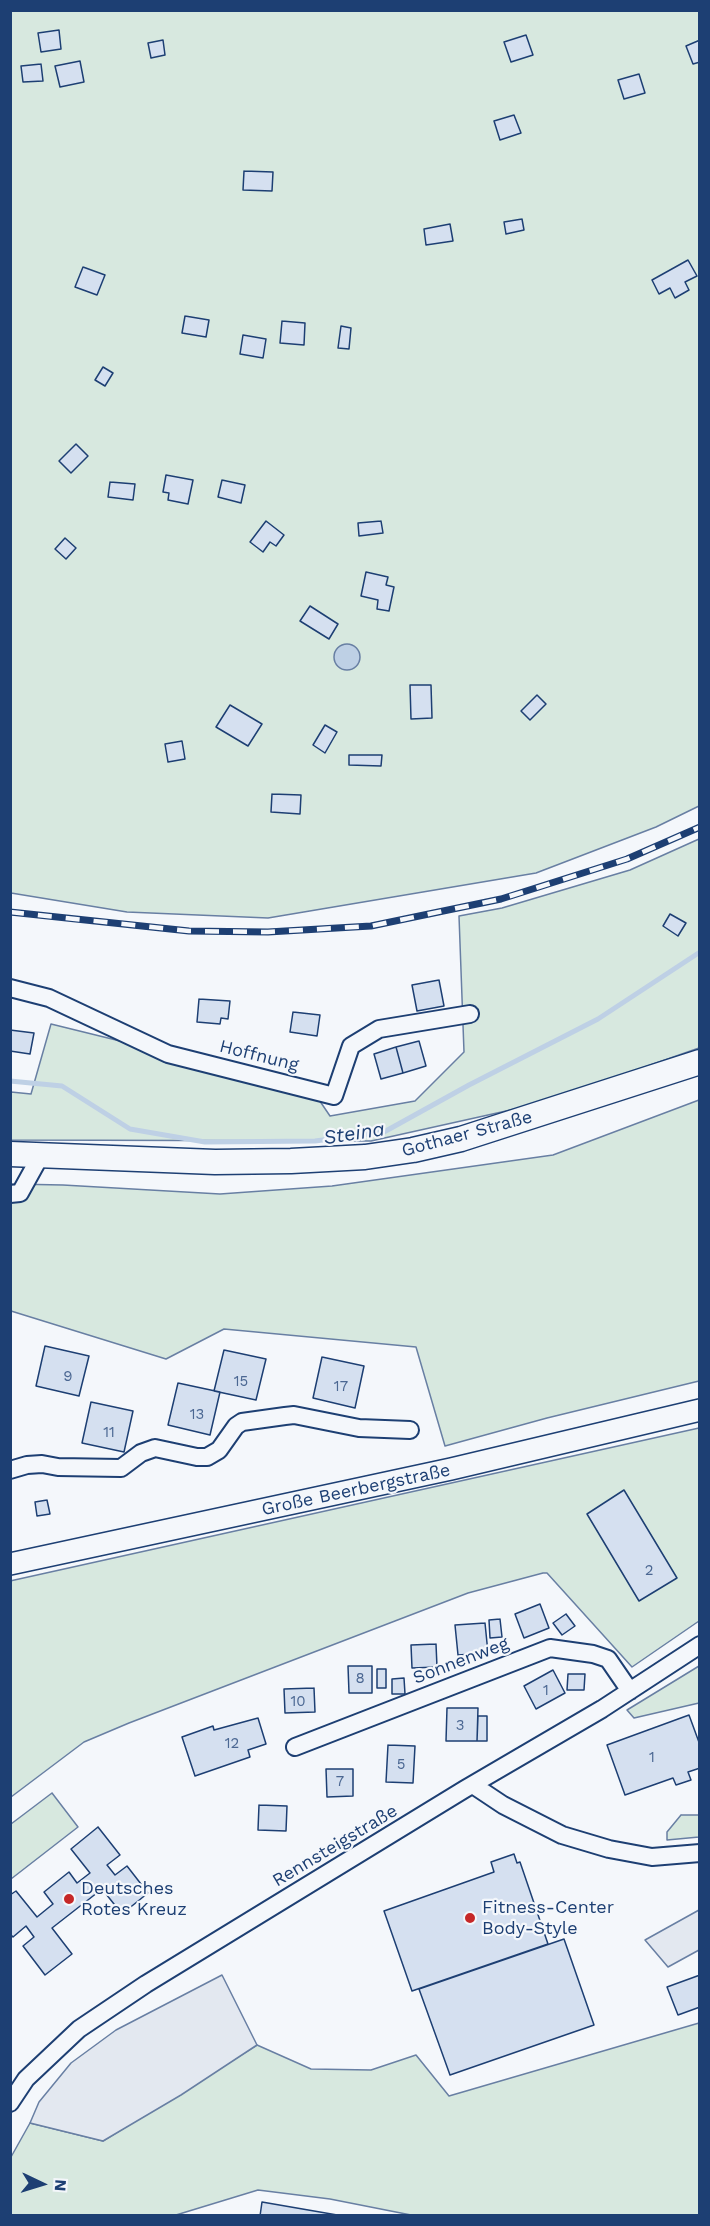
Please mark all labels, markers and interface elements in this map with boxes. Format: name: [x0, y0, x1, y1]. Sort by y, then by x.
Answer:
street label: Hoffnung: [217, 1036, 301, 1076]
street label: Gothaer Straße: [399, 1106, 535, 1162]
water label: Steina: [322, 1117, 386, 1151]
house number: 9: [63, 1368, 73, 1386]
house number: 15: [234, 1373, 248, 1391]
house number: 17: [334, 1378, 348, 1396]
house number: 13: [190, 1406, 204, 1424]
house number: 11: [103, 1424, 115, 1442]
street label: Große Beerbergstraße: [260, 1459, 452, 1521]
house number: 2: [645, 1562, 653, 1580]
street label: Sonnenweg: [410, 1633, 512, 1689]
house number: 8: [355, 1670, 365, 1688]
house number: 1: [543, 1682, 549, 1700]
house number: 10: [290, 1693, 306, 1711]
house number: 3: [456, 1717, 464, 1735]
house number: 12: [225, 1735, 239, 1753]
house number: 1: [649, 1749, 655, 1767]
house number: 5: [397, 1756, 405, 1774]
house number: 7: [336, 1773, 344, 1791]
street label: Rennsteigstraße: [269, 1800, 401, 1892]
place label: Deutsches Rotes Kreuz: [81, 1878, 187, 1920]
marker: Deutsches Rotes Kreuz: [62, 1892, 76, 1906]
place label: Fitness-Center Body-Style: [482, 1897, 614, 1940]
marker: Fitness-Center Body-Style: [463, 1911, 477, 1925]
north arrow: [12, 2154, 72, 2214]
text: N: [51, 2179, 70, 2192]

